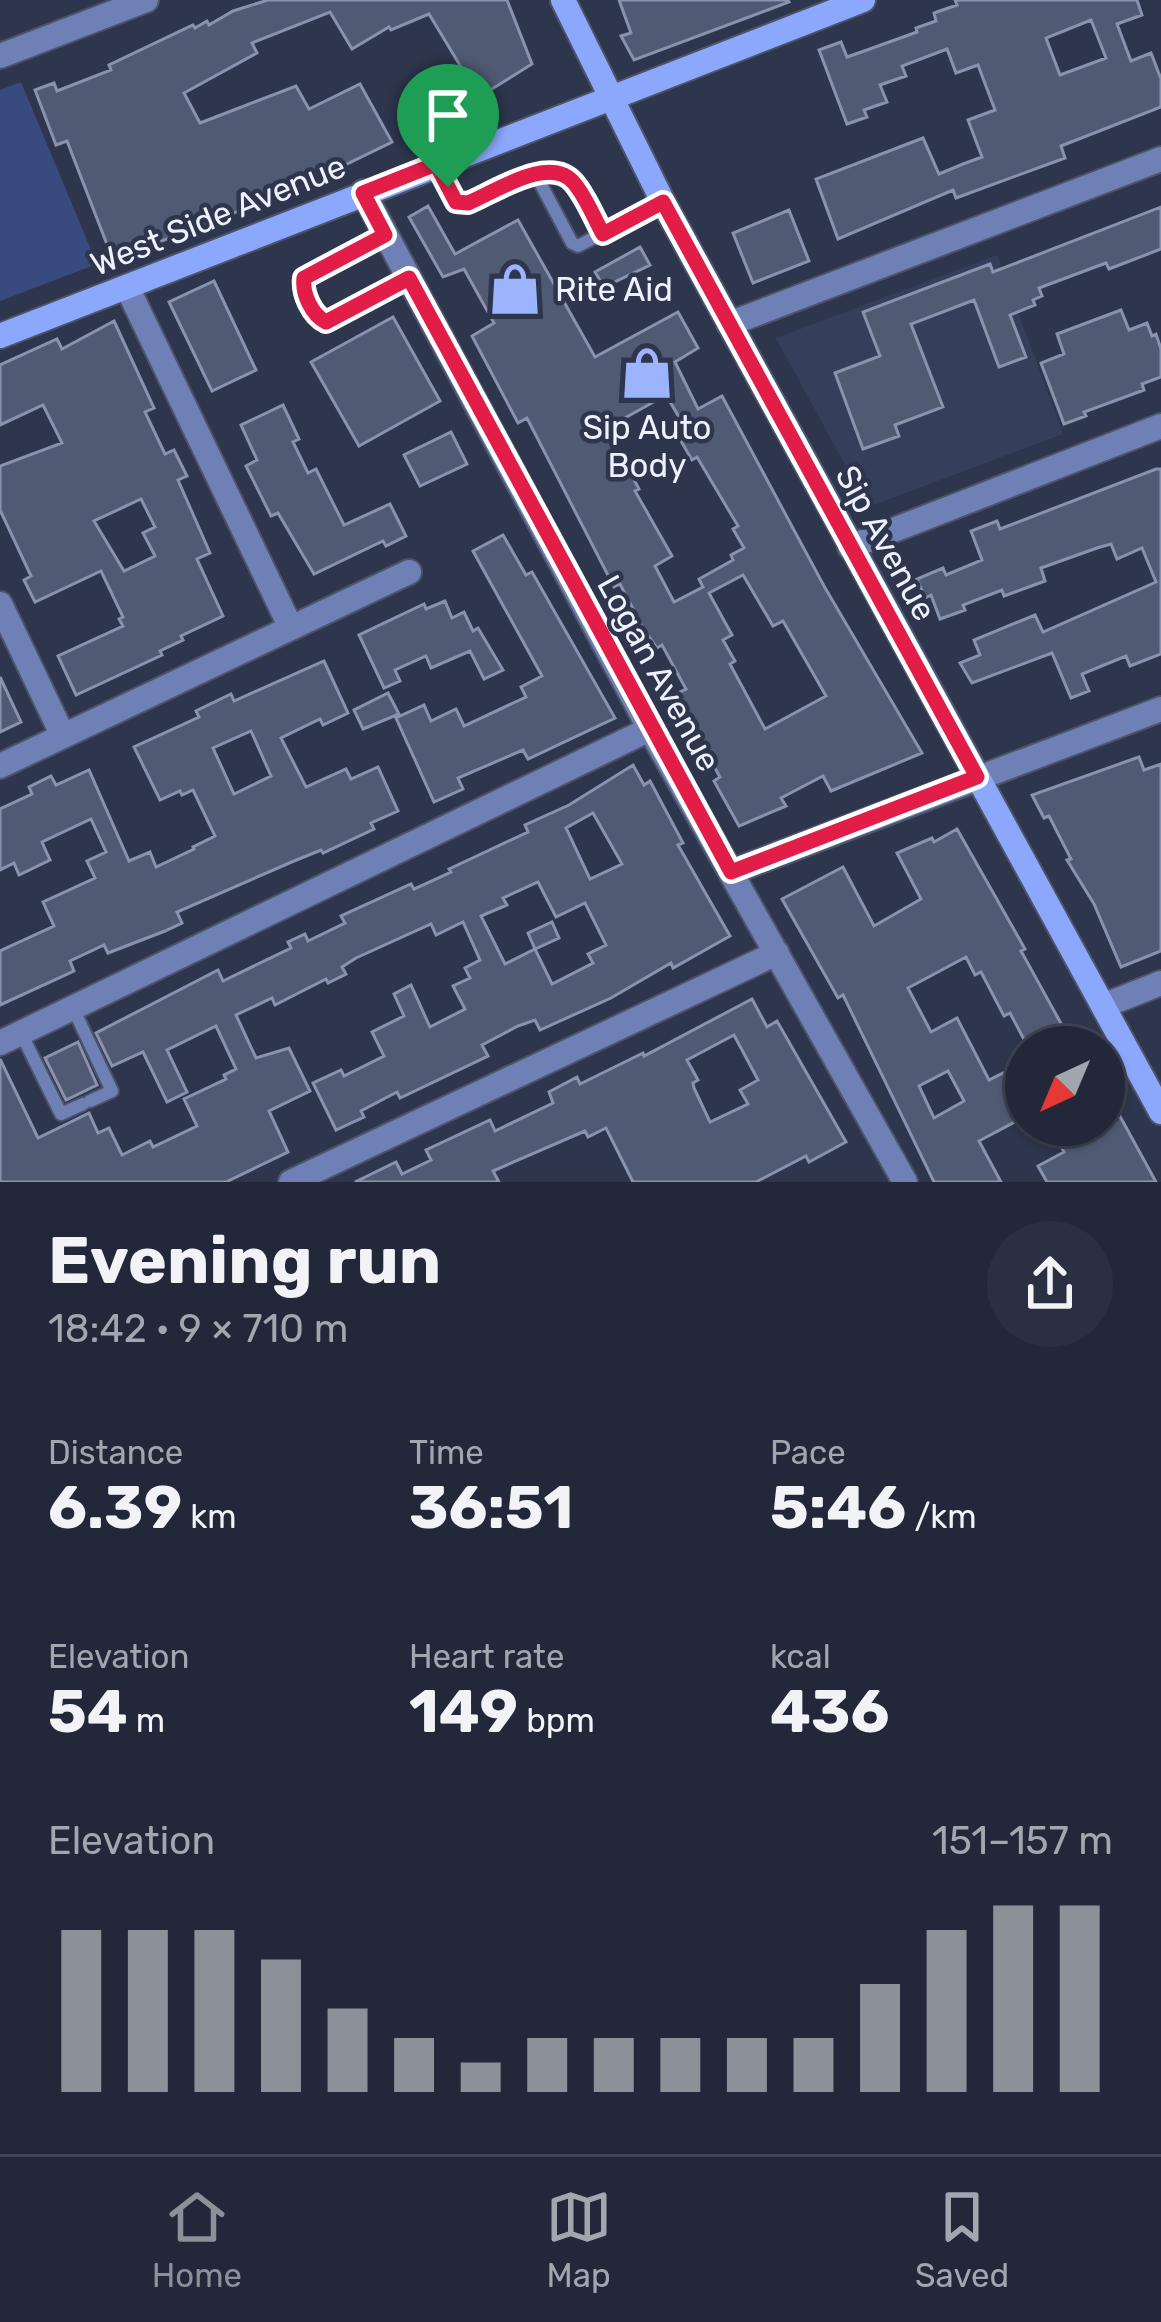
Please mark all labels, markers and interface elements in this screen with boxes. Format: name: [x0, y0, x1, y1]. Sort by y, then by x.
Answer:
pin: [397, 64, 499, 187]
icon: arrive: [415, 82, 481, 148]
street label: West Side Avenue: [85, 146, 351, 284]
shop icon: Rite Aid: [486, 260, 544, 318]
place label: Rite Aid: [555, 270, 673, 309]
shop icon: Sip Auto Body: [618, 344, 676, 402]
place label: Sip Auto Body: [583, 408, 712, 485]
street label: Sip Avenue: [827, 459, 945, 627]
street label: Logan Avenue: [589, 568, 729, 778]
north arrow: [1005, 1026, 1125, 1146]
map controls: [1005, 1026, 1125, 1146]
text: Evening run: [48, 1221, 441, 1300]
button: share: [987, 1221, 1113, 1347]
text: 18:42 · 9 × 710 m: [48, 1306, 348, 1352]
text: Distance: [48, 1433, 183, 1472]
text: Time: [409, 1433, 484, 1472]
text: Pace: [770, 1433, 846, 1472]
text: 6.39: [48, 1472, 182, 1543]
text: 36:51: [409, 1472, 573, 1543]
text: 5:46: [770, 1472, 906, 1543]
text: km: [182, 1497, 237, 1536]
text: /km: [906, 1497, 977, 1536]
text: Elevation: [48, 1637, 189, 1676]
text: Heart rate: [409, 1637, 565, 1676]
text: kcal: [770, 1637, 831, 1676]
text: 54: [48, 1676, 128, 1747]
text: 149: [409, 1676, 518, 1747]
text: 436: [770, 1676, 890, 1747]
text: m: [128, 1701, 165, 1740]
text: bpm: [518, 1701, 595, 1740]
text: Elevation: [48, 1818, 215, 1864]
text: 151–157 m: [932, 1818, 1113, 1864]
tab: Home: [152, 2184, 242, 2295]
tab: Map: [546, 2184, 612, 2295]
tab: Saved: [915, 2184, 1009, 2295]

